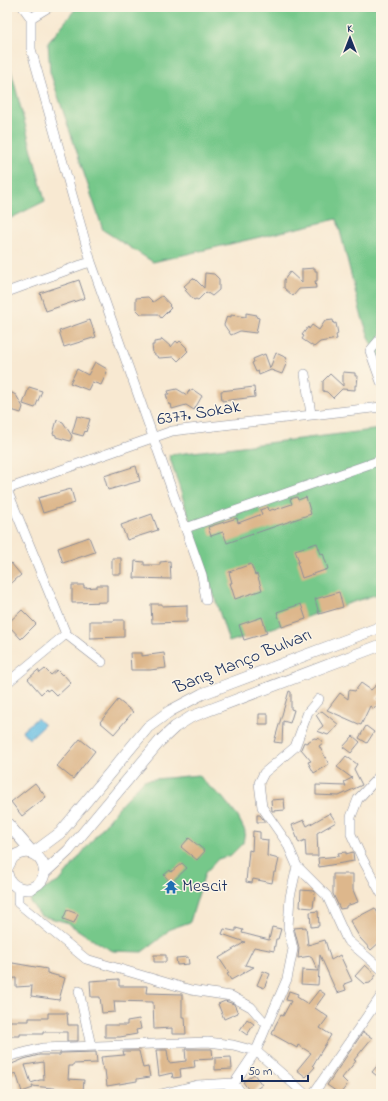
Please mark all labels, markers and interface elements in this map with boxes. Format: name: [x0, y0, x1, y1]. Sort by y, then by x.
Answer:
north arrow: [330, 18, 370, 58]
text: K: [347, 21, 353, 37]
street label: 6377. Sokak: [155, 395, 243, 433]
street label: Barış Manço Bulvarı: [169, 622, 316, 702]
place label: Mescit: [182, 874, 227, 900]
temple icon: Mescit: [163, 879, 179, 895]
scale bar: [242, 1057, 308, 1083]
text: 50 m: [248, 1063, 272, 1081]

